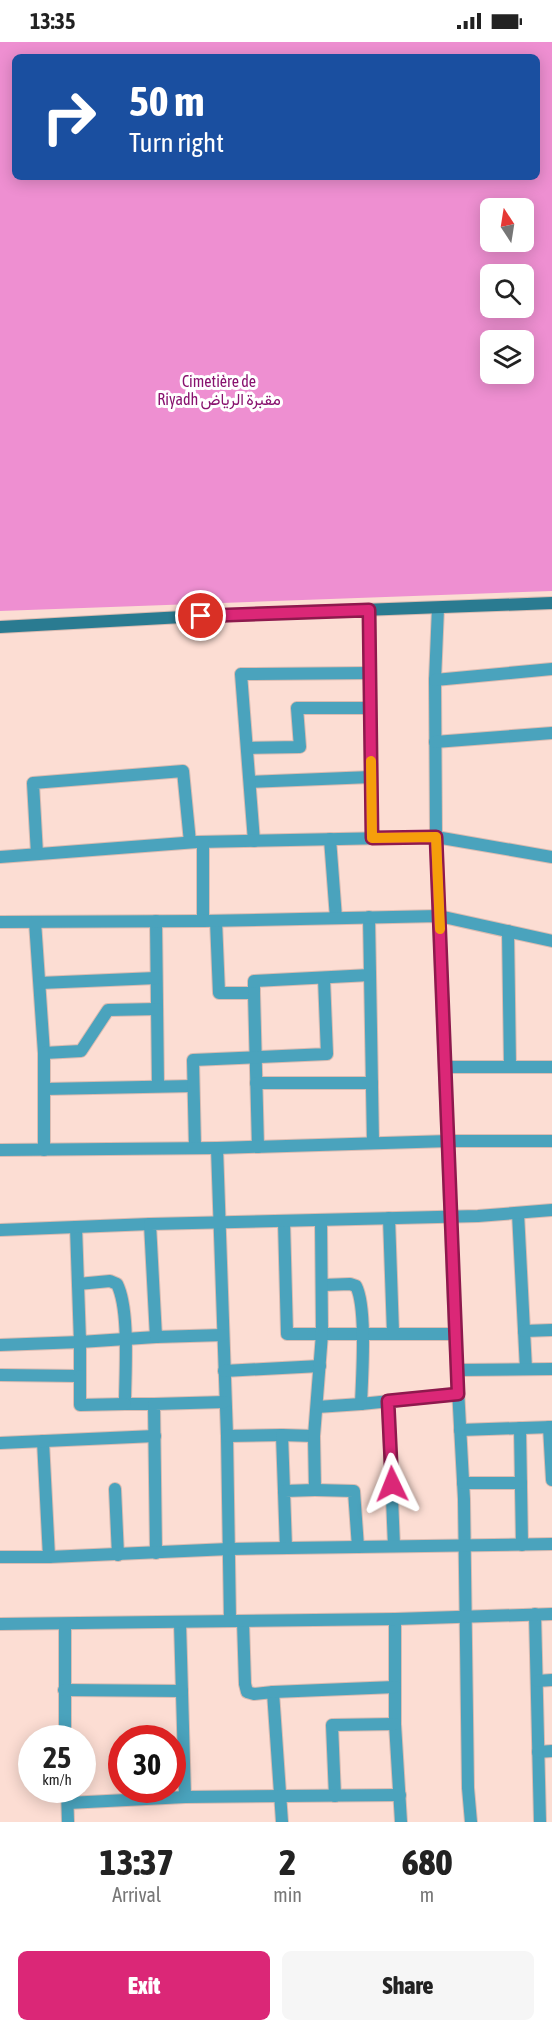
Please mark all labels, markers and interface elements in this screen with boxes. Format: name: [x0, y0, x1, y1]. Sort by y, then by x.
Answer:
text: 13:35: [30, 8, 75, 34]
text: 50 m: [129, 77, 204, 125]
icon: right: [30, 78, 108, 156]
text: Turn right: [129, 127, 224, 158]
north arrow: [480, 198, 534, 252]
map controls: [480, 198, 534, 384]
button: search: [480, 264, 534, 318]
button: layers: [480, 330, 534, 384]
park label: Cimetière de Riyadh مقبرة الرياض: [157, 372, 281, 410]
pin: [175, 590, 226, 641]
icon: arrive: [184, 599, 217, 632]
position arrow: [360, 1452, 424, 1516]
speed limit sign: 30: [108, 1725, 186, 1803]
text: 25: [43, 1740, 71, 1774]
text: km/h: [42, 1771, 72, 1788]
text: 13:37: [100, 1841, 174, 1883]
text: 2: [279, 1841, 296, 1883]
text: 680: [402, 1841, 452, 1883]
text: Arrival: [112, 1883, 161, 1906]
text: min: [273, 1883, 302, 1906]
text: m: [420, 1883, 434, 1906]
button: Exit: [18, 1951, 270, 2020]
button: Share: [282, 1951, 534, 2020]

